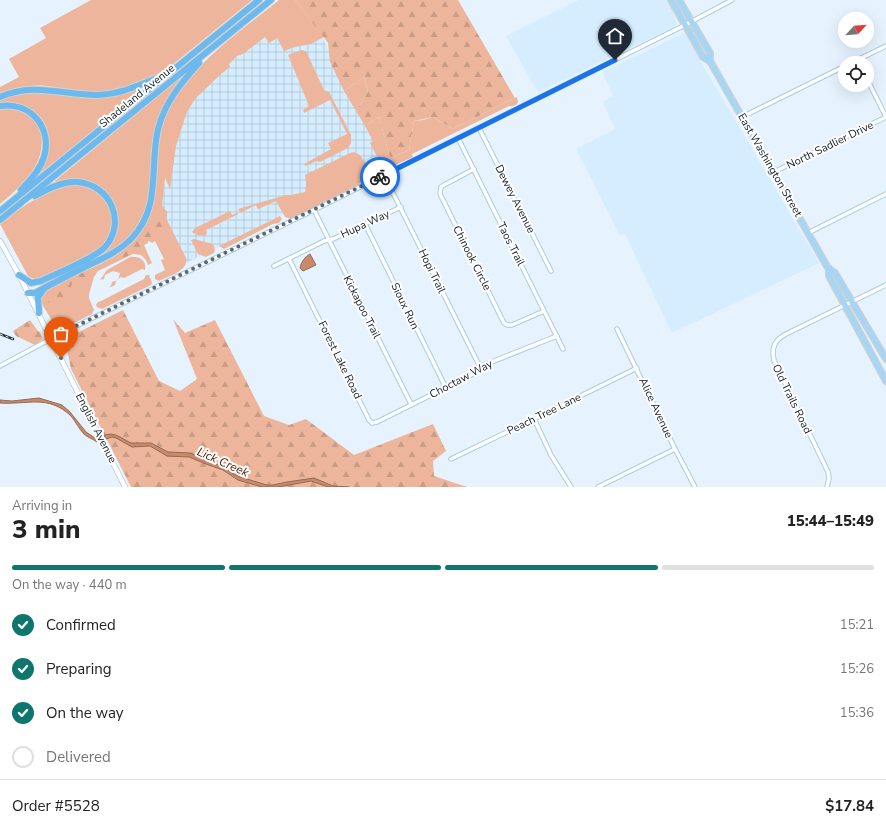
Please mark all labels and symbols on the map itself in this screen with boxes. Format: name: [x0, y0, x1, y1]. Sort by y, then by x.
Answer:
north arrow: [838, 12, 874, 48]
pin: [598, 19, 632, 60]
street label: Shadeland Avenue: [96, 61, 178, 131]
street label: East Washington Street: [734, 111, 806, 220]
street label: North Sadlier Drive: [784, 117, 876, 173]
courier: [360, 157, 400, 197]
street label: Dewey Avenue: [491, 162, 539, 236]
street label: Hupa Way: [338, 206, 392, 242]
street label: Taos Trail: [494, 220, 529, 269]
street label: Chinook Circle: [449, 223, 495, 293]
street label: Hopi Trail: [415, 246, 449, 296]
street label: Kickapoo Trail: [340, 273, 385, 342]
street label: Sioux Run: [387, 280, 423, 332]
pin: [44, 317, 78, 358]
street label: Forest Lake Road: [315, 319, 365, 401]
street label: Choctaw Way: [427, 356, 495, 402]
street label: Old Trails Road: [769, 362, 815, 436]
street label: Alice Avenue: [635, 375, 677, 441]
street label: English Avenue: [72, 390, 120, 466]
street label: Peach Tree Lane: [504, 390, 584, 438]
water label: Lick Creek: [195, 444, 252, 481]

